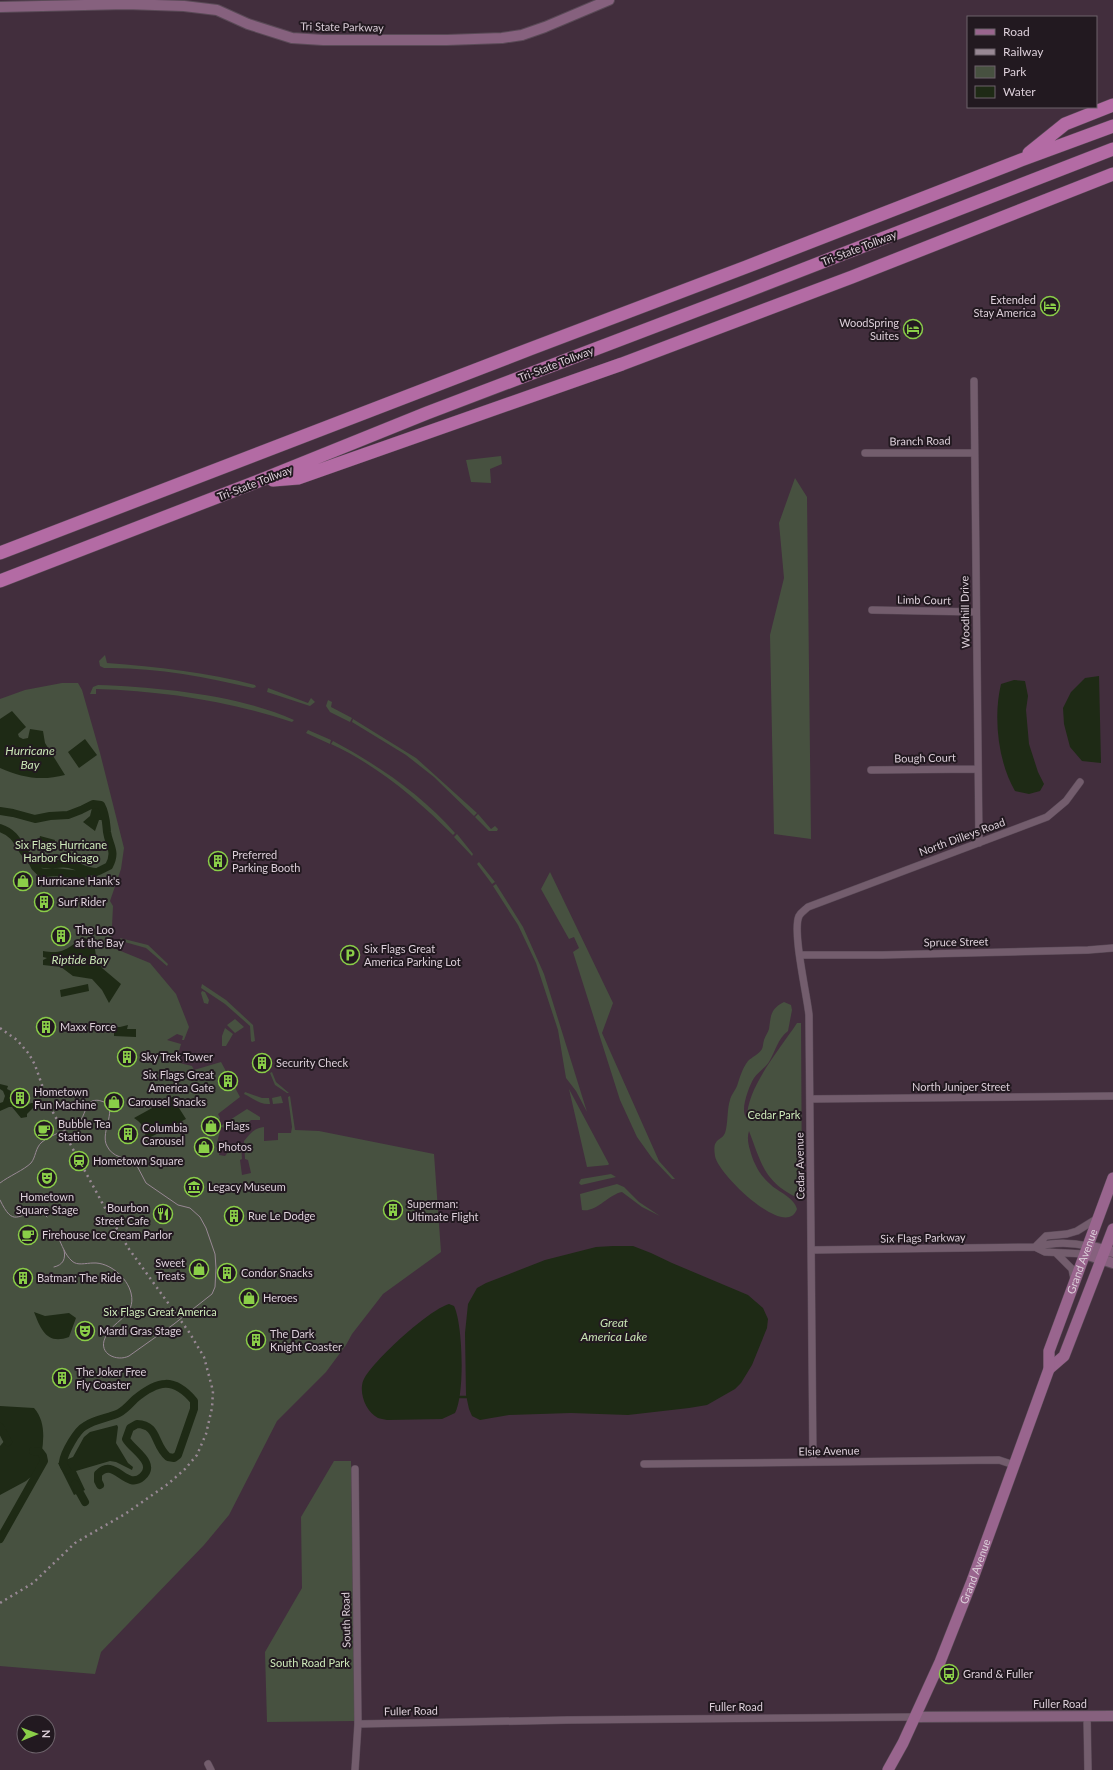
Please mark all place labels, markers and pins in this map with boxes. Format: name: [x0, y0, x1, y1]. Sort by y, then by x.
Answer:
place label: Extended Stay America: [974, 293, 1036, 319]
hotel icon: Extended Stay America: [1039, 295, 1061, 317]
place label: WoodSpring Suites: [839, 316, 899, 342]
hotel icon: WoodSpring Suites: [902, 318, 924, 340]
place label: Preferred Parking Booth: [232, 848, 300, 874]
building icon: Preferred Parking Booth: [207, 850, 229, 872]
shop icon: Hurricane Hank's: [12, 870, 34, 892]
place label: Hurricane Hank's: [37, 874, 120, 887]
building icon: Surf Rider: [33, 891, 55, 913]
place label: Surf Rider: [58, 895, 106, 908]
place label: The Loo at the Bay: [75, 923, 124, 949]
building icon: The Loo at the Bay: [50, 925, 72, 947]
place label: Six Flags Great America Parking Lot: [364, 942, 461, 968]
parking icon: Six Flags Great America Parking Lot: [339, 944, 361, 966]
building icon: Maxx Force: [35, 1016, 57, 1038]
place label: Maxx Force: [60, 1020, 116, 1033]
building icon: Sky Trek Tower: [116, 1046, 138, 1068]
place label: Sky Trek Tower: [141, 1050, 213, 1063]
building icon: Security Check: [251, 1052, 273, 1074]
place label: Security Check: [276, 1056, 348, 1069]
place label: Six Flags Great America Gate: [143, 1068, 214, 1094]
building icon: Six Flags Great America Gate: [217, 1070, 239, 1092]
place label: Hometown Fun Machine: [34, 1085, 97, 1111]
building icon: Hometown Fun Machine: [9, 1087, 31, 1109]
shop icon: Carousel Snacks: [103, 1091, 125, 1113]
place label: Carousel Snacks: [128, 1095, 206, 1108]
shop icon: Flags: [200, 1115, 222, 1137]
place label: Bubble Tea Station: [58, 1117, 111, 1143]
cafe icon: Bubble Tea Station: [33, 1119, 55, 1141]
place label: Flags: [225, 1119, 250, 1132]
place label: Columbia Carousel: [142, 1121, 188, 1147]
building icon: Columbia Carousel: [117, 1123, 139, 1145]
shop icon: Photos: [193, 1136, 215, 1158]
place label: Photos: [218, 1140, 252, 1153]
station icon: Hometown Square: [68, 1150, 90, 1172]
place label: Hometown Square: [93, 1154, 183, 1167]
theatre icon: Hometown Square Stage: [36, 1167, 58, 1189]
museum icon: Legacy Museum: [183, 1176, 205, 1198]
place label: Legacy Museum: [208, 1180, 286, 1193]
place label: Hometown Square Stage: [16, 1190, 79, 1216]
place label: Superman: Ultimate Flight: [407, 1197, 478, 1223]
building icon: Superman: Ultimate Flight: [382, 1199, 404, 1221]
place label: Bourbon Street Cafe: [95, 1201, 149, 1227]
restaurant icon: Bourbon Street Cafe: [152, 1203, 174, 1225]
building icon: Rue Le Dodge: [223, 1205, 245, 1227]
place label: Rue Le Dodge: [248, 1209, 316, 1222]
cafe icon: Firehouse Ice Cream Parlor: [17, 1224, 39, 1246]
place label: Firehouse Ice Cream Parlor: [42, 1228, 172, 1241]
place label: Sweet Treats: [155, 1256, 185, 1282]
shop icon: Sweet Treats: [188, 1258, 210, 1280]
building icon: Condor Snacks: [216, 1262, 238, 1284]
place label: Condor Snacks: [241, 1266, 313, 1279]
building icon: Batman: The Ride: [12, 1267, 34, 1289]
place label: Batman: The Ride: [37, 1271, 122, 1284]
shop icon: Heroes: [238, 1287, 260, 1309]
place label: Heroes: [263, 1291, 298, 1304]
theatre icon: Mardi Gras Stage: [74, 1320, 96, 1342]
place label: Mardi Gras Stage: [99, 1324, 182, 1337]
place label: The Dark Knight Coaster: [270, 1327, 342, 1353]
building icon: The Dark Knight Coaster: [245, 1329, 267, 1351]
place label: The Joker Free Fly Coaster: [76, 1365, 147, 1391]
building icon: The Joker Free Fly Coaster: [51, 1367, 73, 1389]
bus stop icon: Grand & Fuller: [938, 1663, 960, 1685]
place label: Grand & Fuller: [963, 1667, 1033, 1680]

